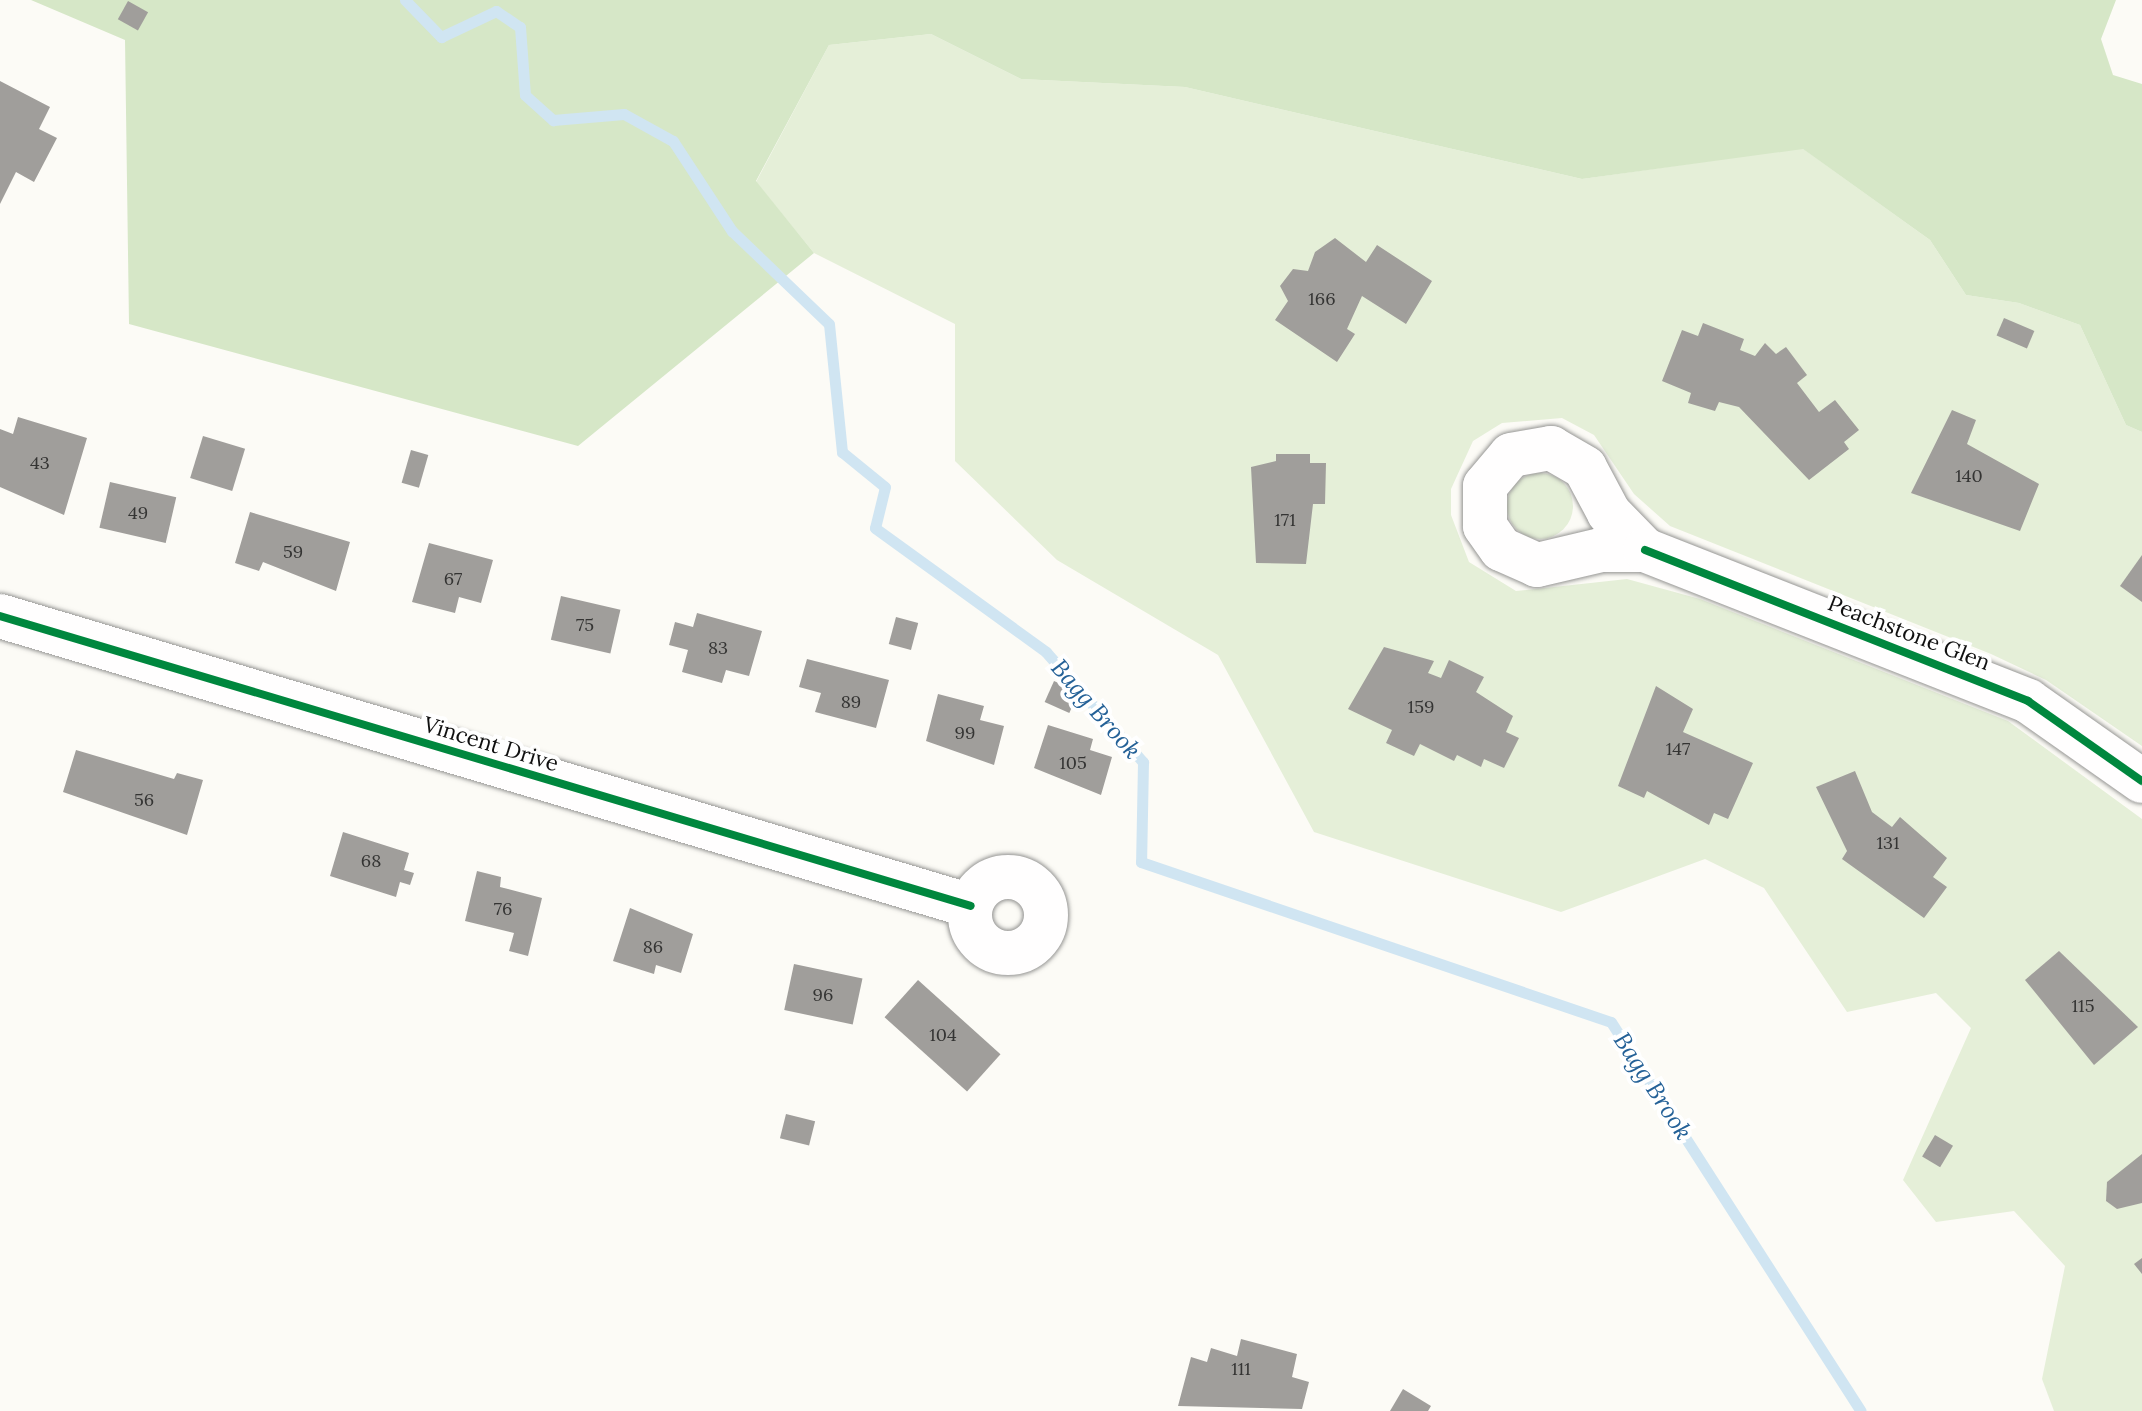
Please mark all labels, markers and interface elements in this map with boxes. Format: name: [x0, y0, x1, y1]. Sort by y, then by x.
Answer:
house number: 166: [1308, 288, 1336, 310]
house number: 43: [30, 452, 50, 474]
house number: 140: [1955, 465, 1983, 487]
house number: 49: [128, 502, 148, 524]
house number: 171: [1274, 509, 1296, 531]
house number: 59: [283, 541, 303, 563]
house number: 67: [444, 568, 462, 590]
street label: Peachstone Glen: [1824, 590, 1994, 676]
house number: 75: [576, 614, 594, 636]
house number: 83: [708, 637, 728, 659]
water label: Bagg Brook: [1045, 653, 1147, 765]
house number: 89: [841, 691, 861, 713]
house number: 159: [1408, 696, 1434, 718]
street label: Vincent Drive: [420, 711, 562, 777]
house number: 99: [955, 722, 975, 744]
house number: 147: [1666, 738, 1690, 760]
house number: 105: [1059, 752, 1087, 774]
house number: 56: [134, 789, 154, 811]
house number: 131: [1876, 832, 1900, 854]
house number: 68: [361, 850, 381, 872]
house number: 76: [494, 898, 512, 920]
house number: 86: [643, 936, 663, 958]
house number: 96: [813, 984, 833, 1006]
house number: 115: [2072, 995, 2094, 1017]
house number: 104: [929, 1024, 957, 1046]
water label: Bagg Brook: [1608, 1027, 1698, 1145]
house number: 111: [1231, 1358, 1251, 1380]

